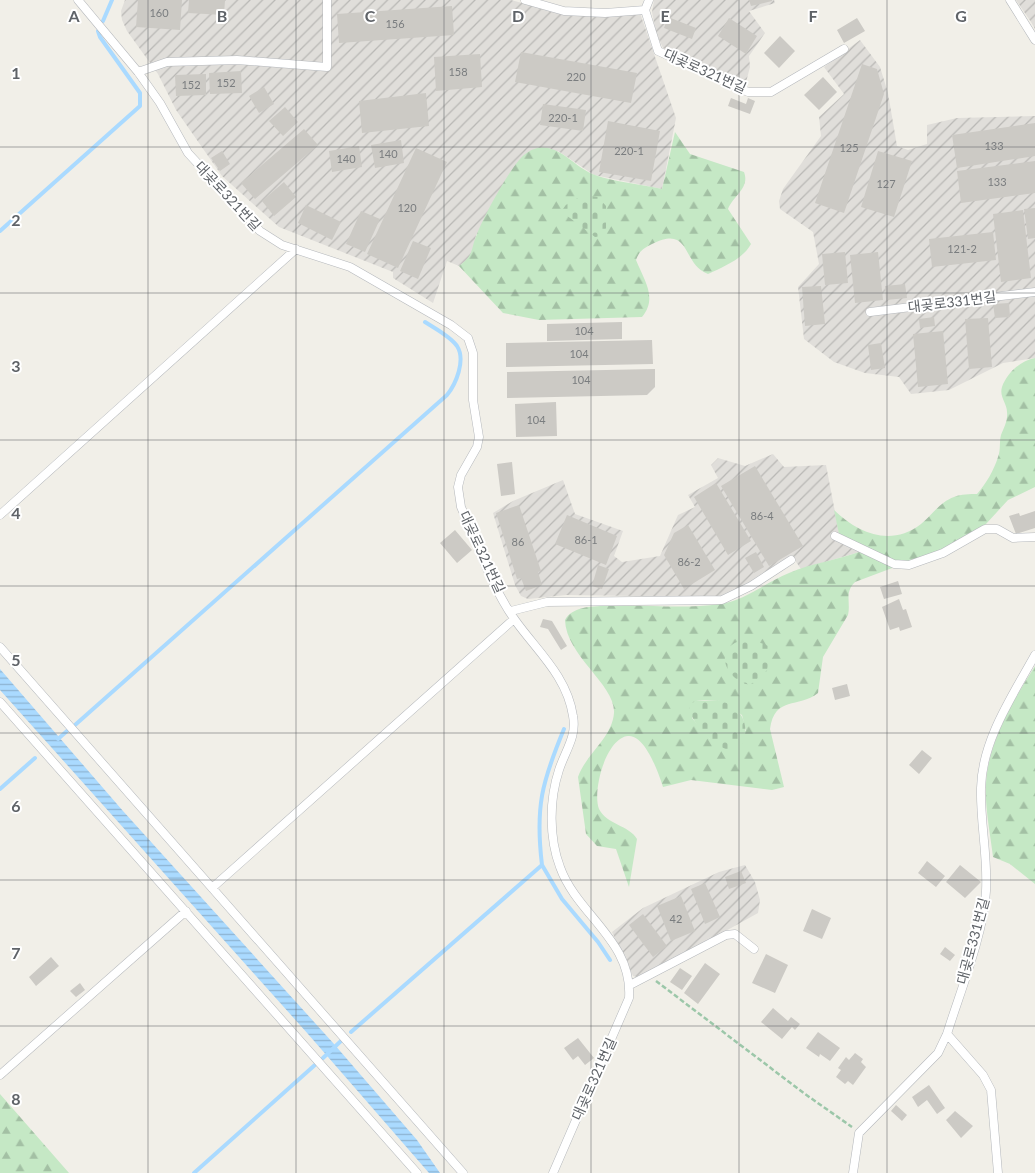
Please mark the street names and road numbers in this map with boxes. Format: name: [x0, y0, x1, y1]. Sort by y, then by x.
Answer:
street label: 대곶로321번길: [661, 45, 749, 96]
street label: 대곶로321번길: [192, 157, 265, 234]
street label: 대곶로331번길: [907, 288, 997, 315]
street label: 대곶로321번길: [456, 508, 509, 596]
street label: 대곶로331번길: [953, 896, 992, 986]
street label: 대곶로321번길: [568, 1035, 619, 1123]

